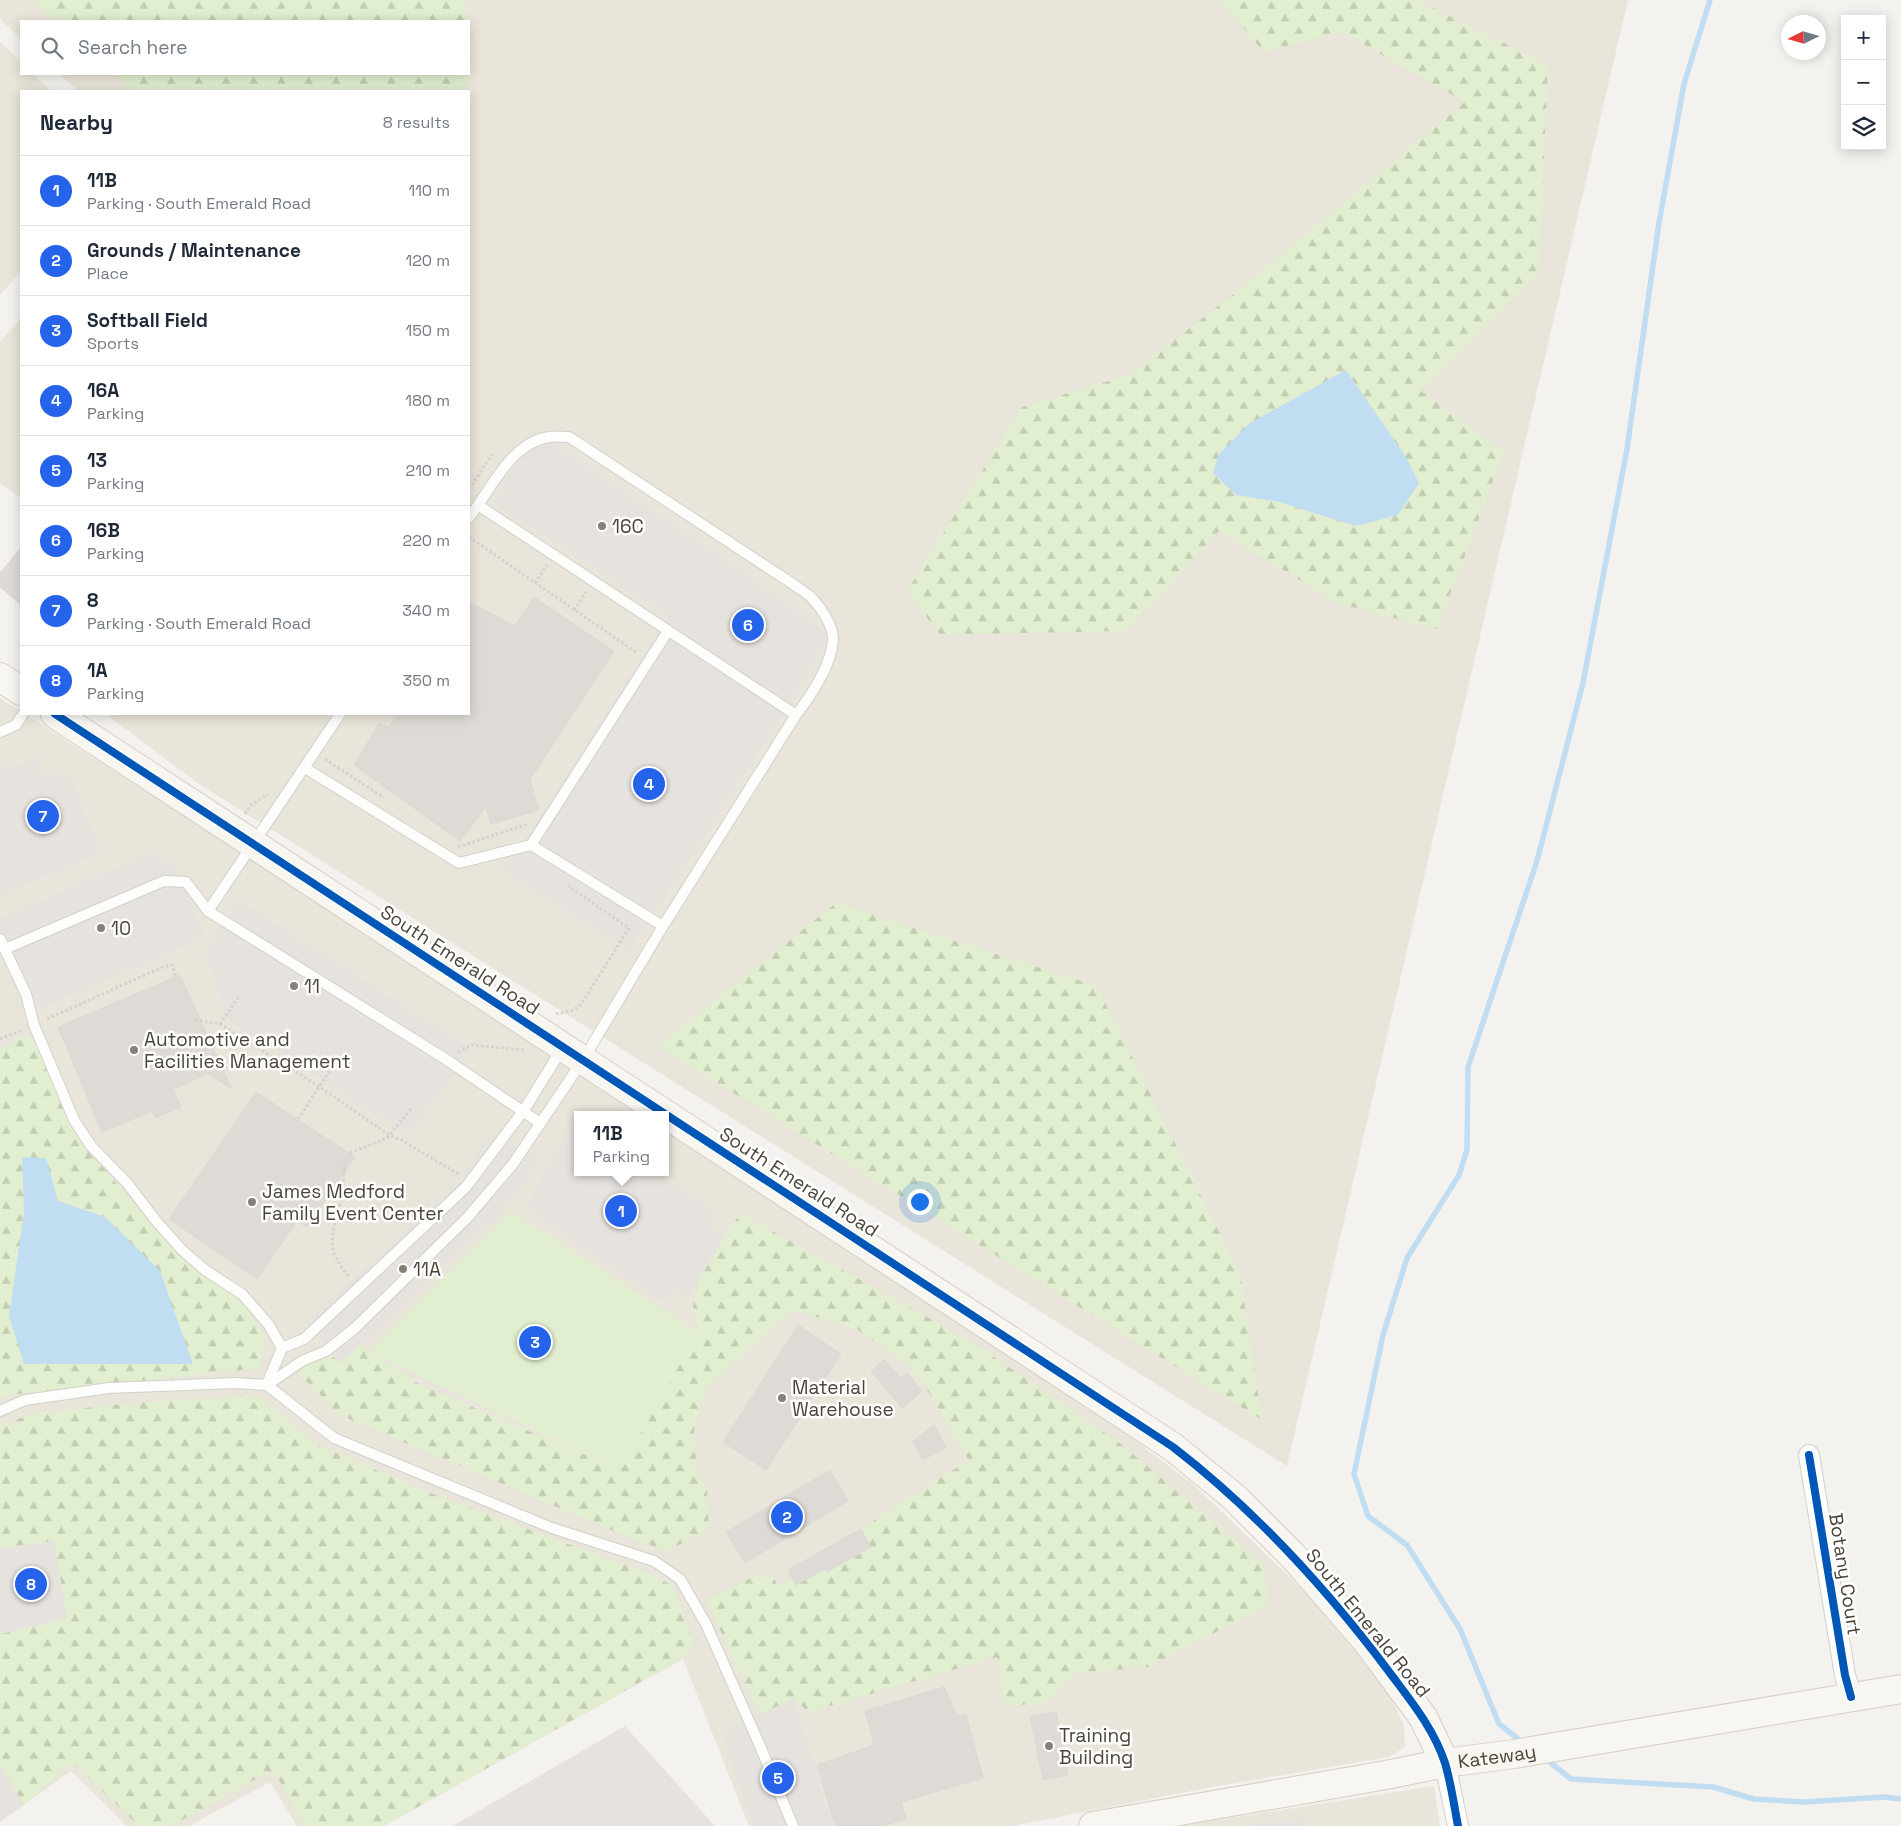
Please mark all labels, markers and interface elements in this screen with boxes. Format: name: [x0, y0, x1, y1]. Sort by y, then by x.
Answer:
north arrow: [1781, 15, 1826, 60]
map controls: [1841, 15, 1886, 150]
button: +: [1841, 15, 1886, 60]
search box: [20, 20, 470, 75]
icon: search: [38, 34, 66, 62]
text: Search here: [78, 35, 188, 60]
button: −: [1841, 60, 1886, 105]
button: layers: [1841, 105, 1886, 150]
text: Nearby: [40, 109, 113, 136]
text: 8 results: [383, 112, 450, 133]
text: 11B: [87, 168, 117, 193]
text: 1: [52, 180, 60, 201]
text: 110 m: [408, 180, 450, 201]
text: Parking · South Emerald Road: [87, 193, 311, 214]
text: Grounds / Maintenance: [87, 238, 301, 263]
text: 2: [51, 250, 61, 271]
text: 120 m: [406, 250, 450, 271]
text: Place: [87, 263, 129, 284]
text: Softball Field: [87, 308, 208, 333]
text: 3: [51, 320, 61, 341]
text: 150 m: [406, 320, 450, 341]
text: Sports: [87, 333, 139, 354]
text: 16A: [87, 378, 119, 403]
text: 4: [51, 390, 61, 411]
text: 180 m: [405, 390, 450, 411]
text: Parking: [87, 403, 144, 424]
text: 13: [87, 448, 107, 473]
text: 5: [51, 460, 61, 481]
text: 210 m: [406, 460, 450, 481]
text: Parking: [87, 473, 144, 494]
place label: 16C: [612, 514, 644, 539]
text: 16B: [87, 518, 120, 543]
marker: 16C: [596, 520, 608, 532]
text: 6: [51, 530, 61, 551]
text: 220 m: [403, 530, 450, 551]
text: Parking: [87, 543, 144, 564]
text: 8: [87, 588, 98, 613]
text: 7: [52, 600, 60, 621]
text: 340 m: [402, 600, 450, 621]
pin: 6: [732, 606, 764, 644]
text: Parking · South Emerald Road: [87, 613, 311, 634]
text: 1A: [87, 658, 108, 683]
text: 8: [51, 670, 61, 691]
text: 350 m: [403, 670, 450, 691]
text: Parking: [87, 683, 144, 704]
pin: 4: [633, 765, 665, 803]
pin: 7: [27, 797, 59, 835]
street label: South Emerald Road: [376, 899, 544, 1021]
place label: 10: [111, 916, 131, 941]
marker: 10: [95, 922, 107, 934]
place label: 11: [304, 974, 320, 999]
marker: 11: [288, 980, 300, 992]
place label: Automotive and Facilities Management: [144, 1027, 351, 1074]
marker: Automotive and Facilities Management: [128, 1044, 140, 1056]
popup: [574, 1111, 669, 1176]
text: 11B: [593, 1121, 623, 1146]
street label: South Emerald Road: [715, 1121, 883, 1243]
text: Parking: [593, 1146, 650, 1167]
place label: James Medford Family Event Center: [262, 1179, 444, 1226]
your location: [907, 1189, 933, 1215]
pin: 1: [605, 1192, 637, 1230]
marker: James Medford Family Event Center: [246, 1196, 258, 1208]
place label: 11A: [413, 1257, 441, 1282]
marker: 11A: [397, 1263, 409, 1275]
pin: 3: [519, 1323, 551, 1361]
place label: Material Warehouse: [792, 1375, 894, 1422]
marker: Material Warehouse: [776, 1392, 788, 1404]
pin: 2: [771, 1498, 803, 1536]
street label: Botany Court: [1823, 1511, 1867, 1637]
street label: South Emerald Road: [1300, 1543, 1436, 1703]
pin: 8: [15, 1565, 47, 1603]
place label: Training Building: [1059, 1723, 1133, 1770]
street label: Kateway: [1456, 1738, 1538, 1774]
marker: Training Building: [1043, 1740, 1055, 1752]
pin: 5: [762, 1759, 794, 1797]

